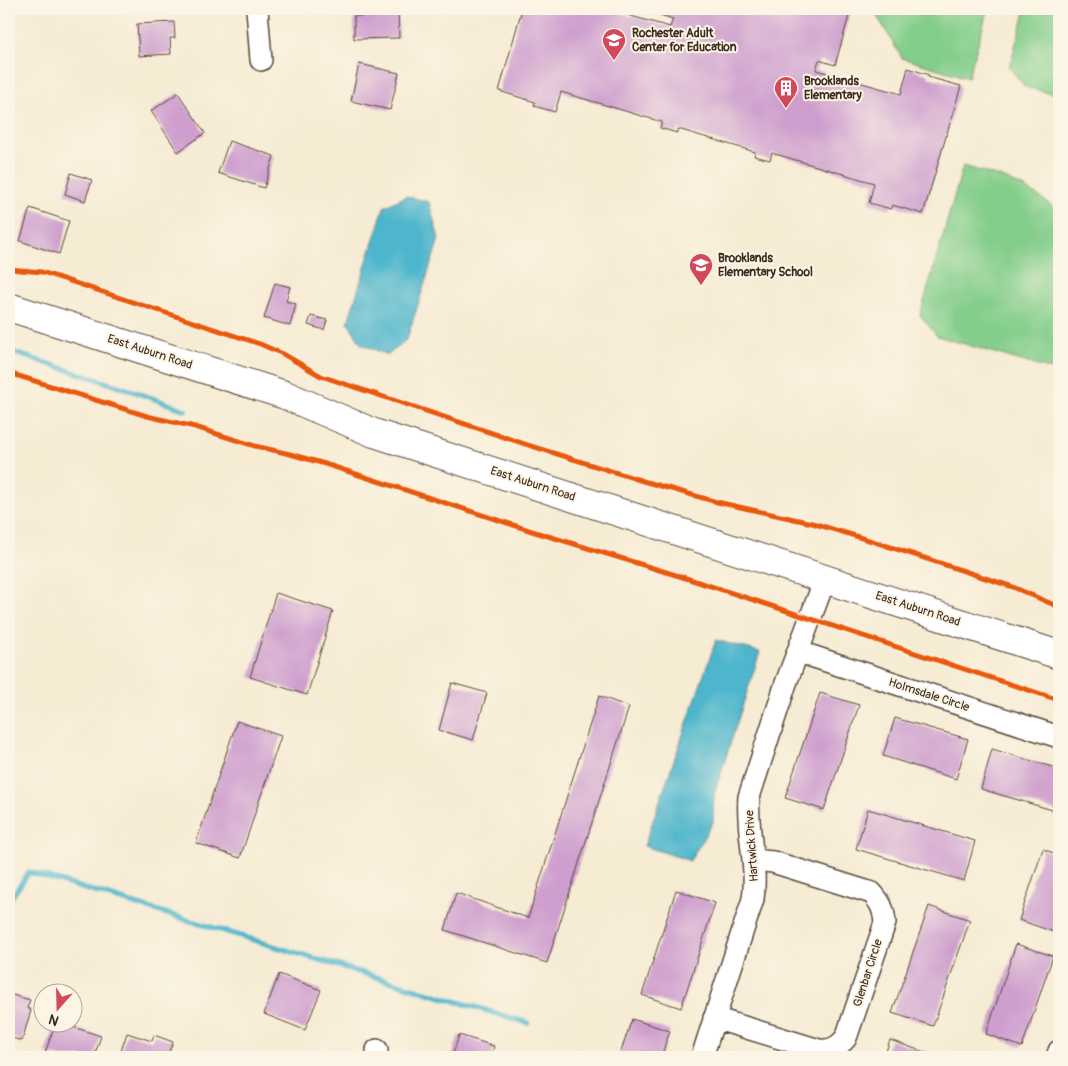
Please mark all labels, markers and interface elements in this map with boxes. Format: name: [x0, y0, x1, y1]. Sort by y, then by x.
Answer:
place label: Rochester Adult Center for Education: [632, 26, 737, 55]
school or university icon: Rochester Adult Center for Education: [601, 27, 627, 61]
place label: Brooklands Elementary: [804, 74, 863, 103]
building icon: Brooklands Elementary: [773, 75, 799, 109]
place label: Brooklands Elementary School: [718, 251, 813, 280]
school or university icon: Brooklands Elementary School: [688, 252, 714, 286]
street label: East Auburn Road: [106, 331, 194, 373]
street label: East Auburn Road: [489, 463, 577, 505]
street label: East Auburn Road: [874, 588, 962, 630]
street label: Holmsdale Circle: [887, 675, 971, 715]
street label: Hartwick Drive: [742, 810, 762, 882]
street label: Glenbar Circle: [850, 937, 886, 1009]
north arrow: [32, 984, 82, 1034]
text: N: [46, 1010, 61, 1029]

